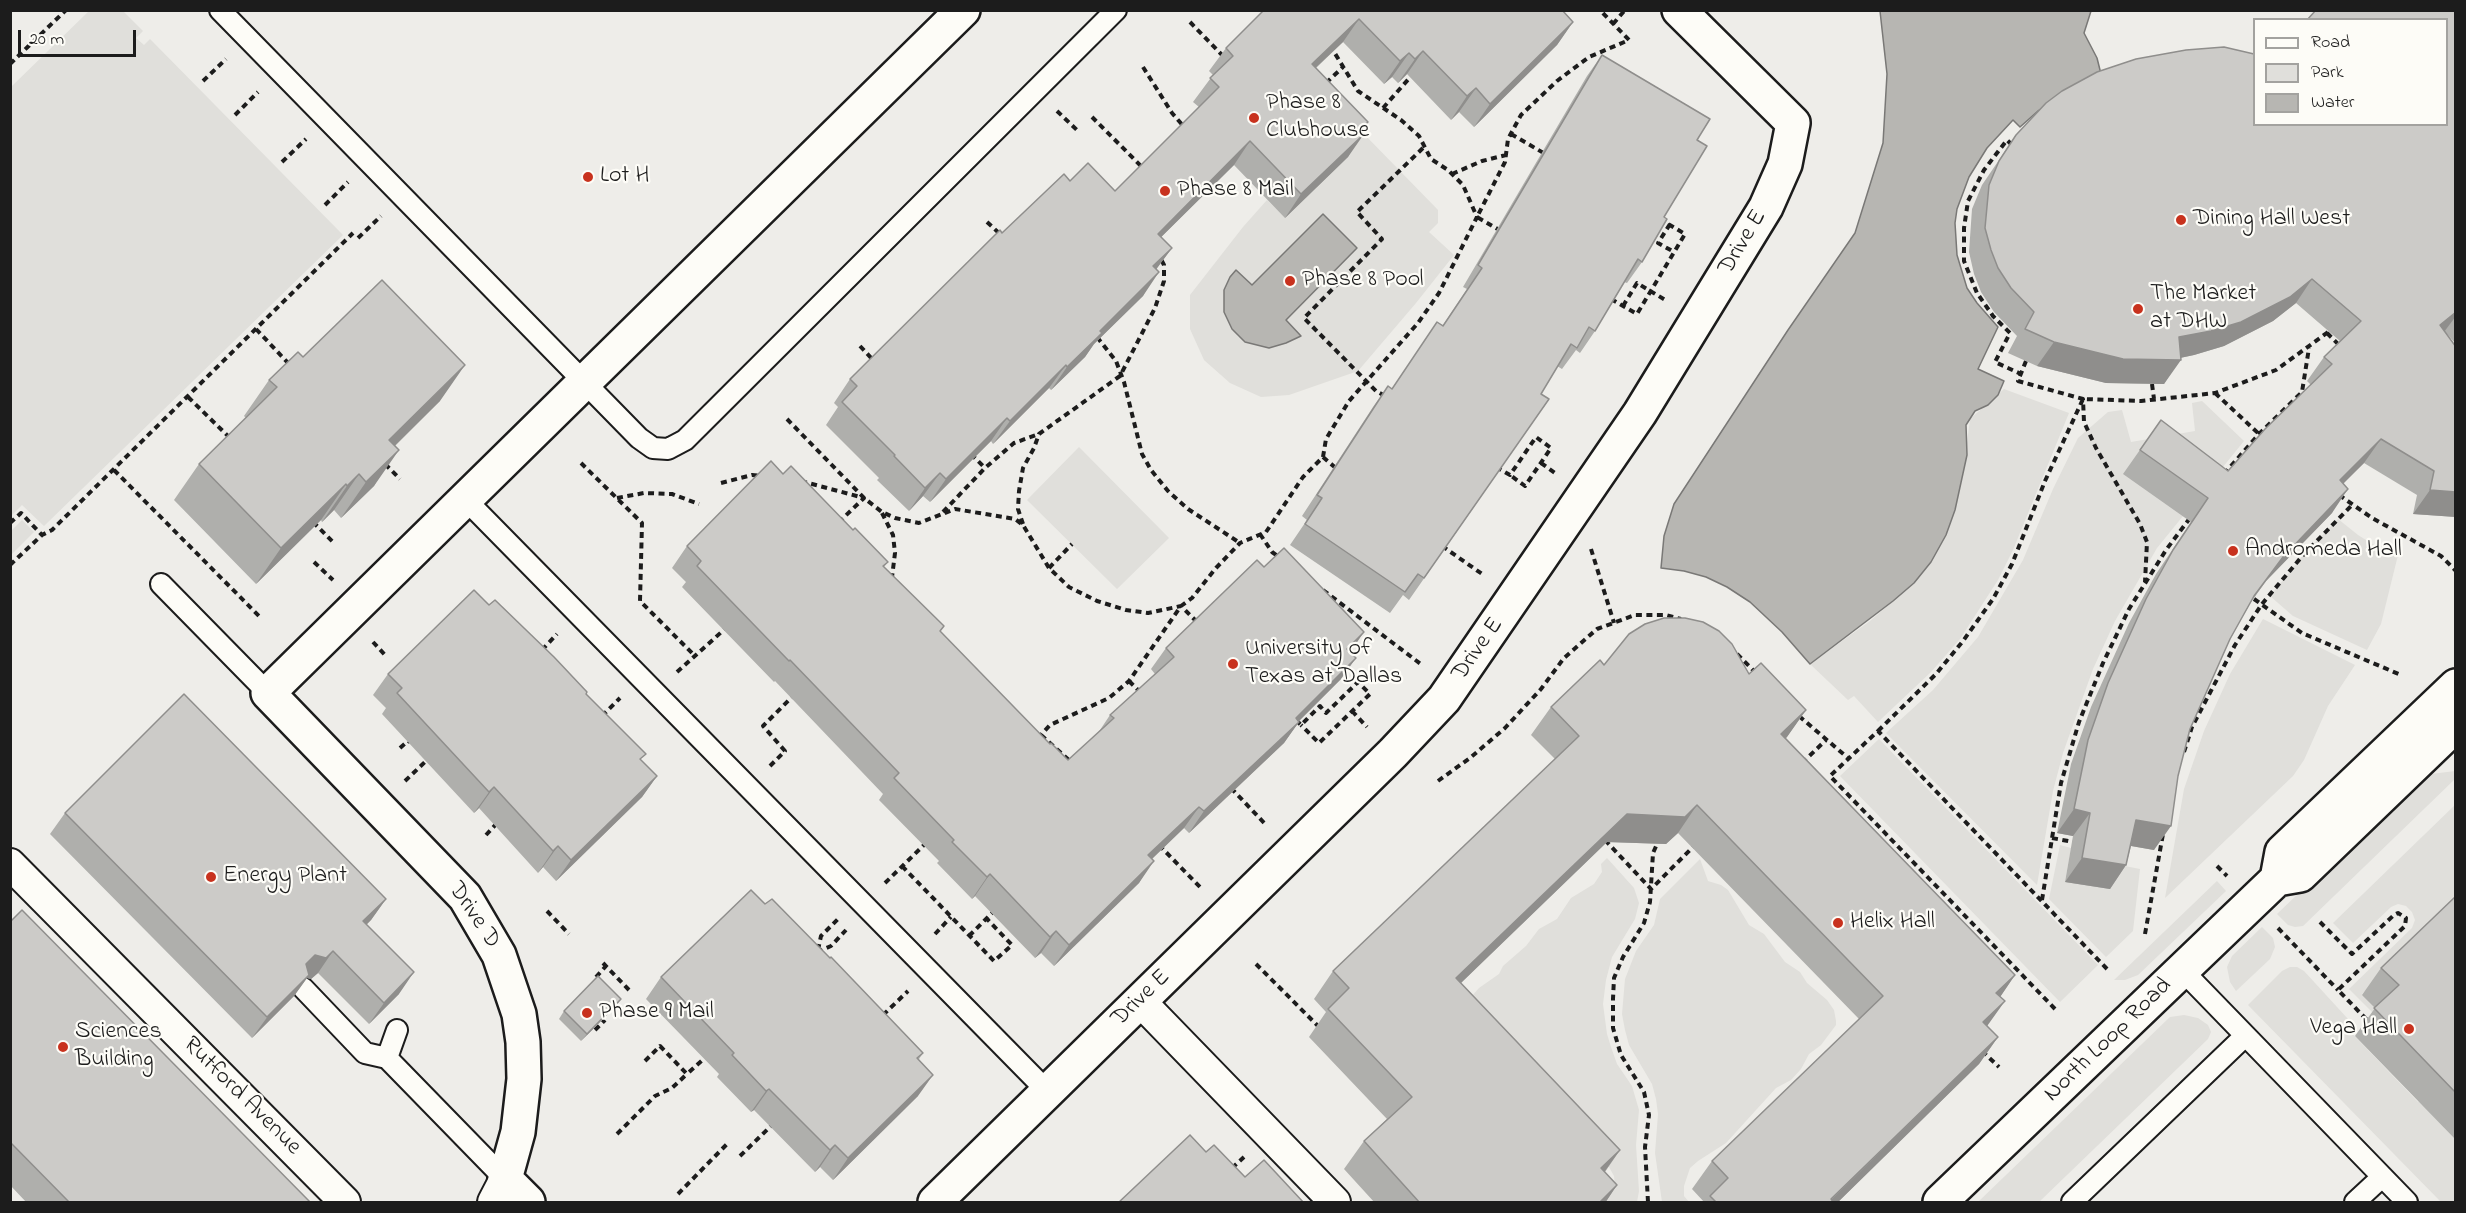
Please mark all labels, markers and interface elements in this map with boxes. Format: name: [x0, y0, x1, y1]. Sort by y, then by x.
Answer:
scale bar: [21, 18, 140, 56]
legend: [2253, 18, 2448, 126]
text: 20 m: [29, 27, 64, 53]
text: Road: [2311, 30, 2350, 56]
text: Park: [2311, 60, 2344, 86]
place label: Phase 8 Clubhouse: [1266, 90, 1369, 146]
text: Water: [2311, 90, 2354, 116]
marker: Phase 8 Clubhouse: [1247, 111, 1261, 125]
place label: Lot H: [600, 163, 649, 191]
marker: Lot H: [581, 170, 595, 184]
place label: Phase 8 Mail: [1177, 177, 1294, 205]
marker: Phase 8 Mail: [1158, 184, 1172, 198]
street label: Drive E: [1713, 205, 1775, 281]
place label: Dining Hall West: [2193, 206, 2350, 234]
marker: Dining Hall West: [2174, 213, 2188, 227]
place label: Phase 8 Pool: [1302, 267, 1424, 295]
marker: Phase 8 Pool: [1283, 274, 1297, 288]
place label: The Market at DHW: [2150, 281, 2256, 337]
marker: The Market at DHW: [2131, 302, 2145, 316]
place label: Andromeda Hall: [2245, 537, 2402, 565]
marker: Andromeda Hall: [2226, 544, 2240, 558]
street label: Drive E: [1447, 613, 1511, 687]
place label: University of Texas at Dallas: [1245, 636, 1402, 692]
marker: University of Texas at Dallas: [1226, 657, 1240, 671]
place label: Energy Plant: [223, 863, 347, 891]
marker: Energy Plant: [204, 870, 218, 884]
street label: Drive D: [440, 877, 506, 955]
place label: Helix Hall: [1850, 909, 1935, 937]
marker: Helix Hall: [1831, 916, 1845, 930]
street label: Drive E: [1107, 964, 1177, 1034]
street label: North Loop Road: [2039, 973, 2179, 1109]
place label: Phase 9 Mail: [599, 999, 714, 1027]
marker: Phase 9 Mail: [580, 1006, 594, 1020]
place label: Vega Hall: [2310, 1015, 2397, 1043]
place label: Sciences Building: [75, 1019, 162, 1075]
marker: Vega Hall: [2402, 1022, 2416, 1036]
street label: Rutford Avenue: [176, 1032, 306, 1162]
marker: Sciences Building: [56, 1040, 70, 1054]

